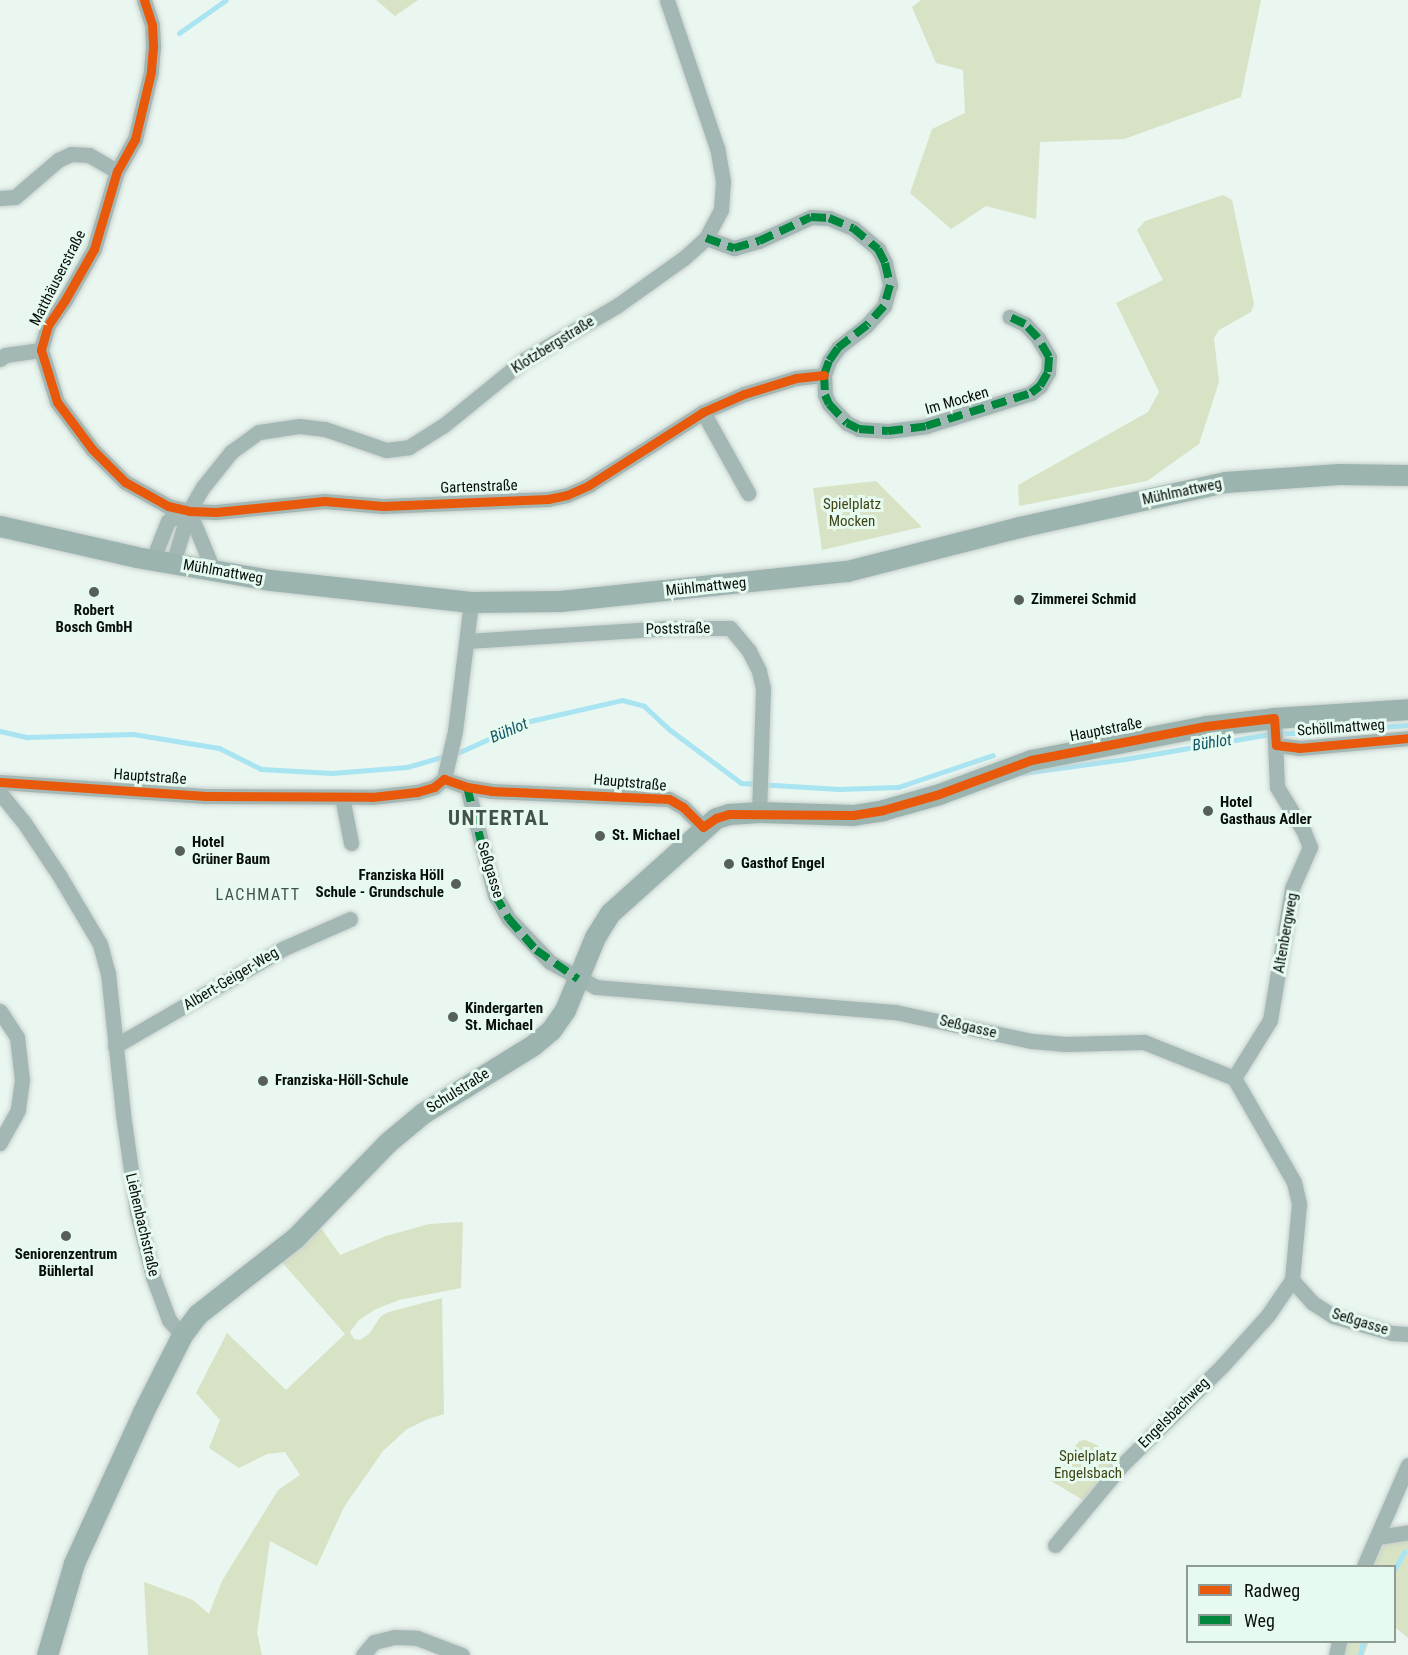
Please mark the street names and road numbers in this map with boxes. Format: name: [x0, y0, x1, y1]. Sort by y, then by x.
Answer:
street label: Matthäuserstraße: [26, 227, 90, 329]
street label: Klotzbergstraße: [508, 312, 598, 378]
street label: Im Mocken: [923, 383, 991, 419]
street label: Mühlmattweg: [1141, 475, 1223, 509]
street label: Gartenstraße: [440, 477, 518, 497]
street label: Mühlmattweg: [182, 556, 264, 588]
street label: Mühlmattweg: [665, 574, 747, 600]
street label: Poststraße: [646, 619, 710, 639]
street label: Hauptstraße: [1068, 714, 1144, 746]
street label: Schöllmattweg: [1297, 716, 1385, 740]
street label: Hauptstraße: [113, 765, 187, 789]
street label: Hauptstraße: [593, 771, 667, 795]
street label: Seßgasse: [473, 840, 507, 900]
street label: Altenbergweg: [1270, 891, 1302, 975]
street label: Albert-Geiger-Weg: [180, 944, 282, 1014]
street label: Seßgasse: [938, 1012, 998, 1042]
street label: Schulstraße: [423, 1065, 493, 1117]
street label: Liehenbachstraße: [121, 1172, 163, 1278]
street label: Seßgasse: [1330, 1305, 1390, 1339]
street label: Engelsbachweg: [1135, 1374, 1213, 1452]

